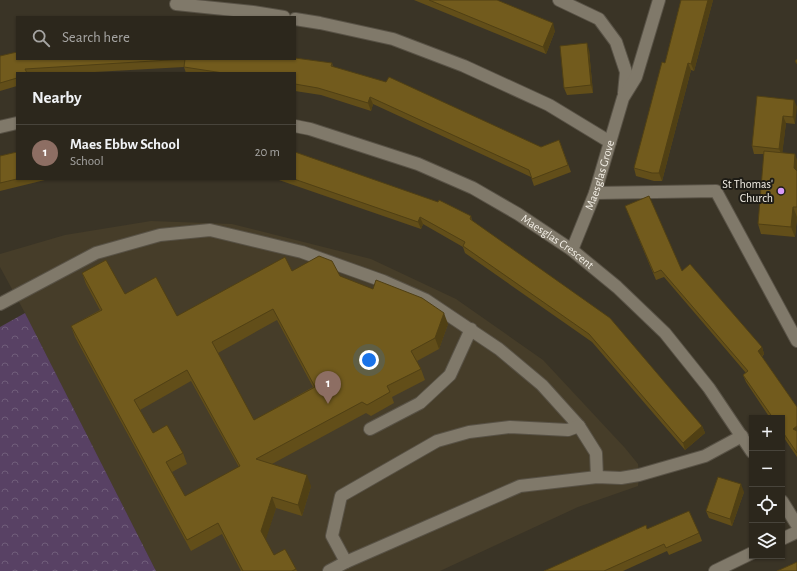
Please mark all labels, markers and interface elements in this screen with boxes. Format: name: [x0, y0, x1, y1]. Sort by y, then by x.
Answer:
search box: [16, 16, 296, 60]
icon: search: [30, 27, 52, 49]
text: Search here: [62, 30, 130, 45]
text: Nearby: [32, 89, 82, 106]
text: Maes Ebbw School: [70, 137, 180, 152]
street label: Maesglas Grove: [583, 139, 616, 212]
text: 1: [43, 146, 47, 159]
text: 20 m: [255, 146, 280, 159]
text: School: [70, 155, 104, 168]
place label: St Thomas' Church: [722, 178, 773, 204]
marker: St Thomas' Church: [776, 186, 786, 196]
street label: Maesglas Crescent: [519, 212, 596, 271]
your location: [359, 350, 379, 370]
pin: 1: [315, 371, 341, 404]
map controls: [749, 415, 785, 559]
button: +: [749, 415, 785, 451]
button: −: [749, 451, 785, 487]
button: locate: [749, 487, 785, 523]
button: layers: [749, 523, 785, 559]

